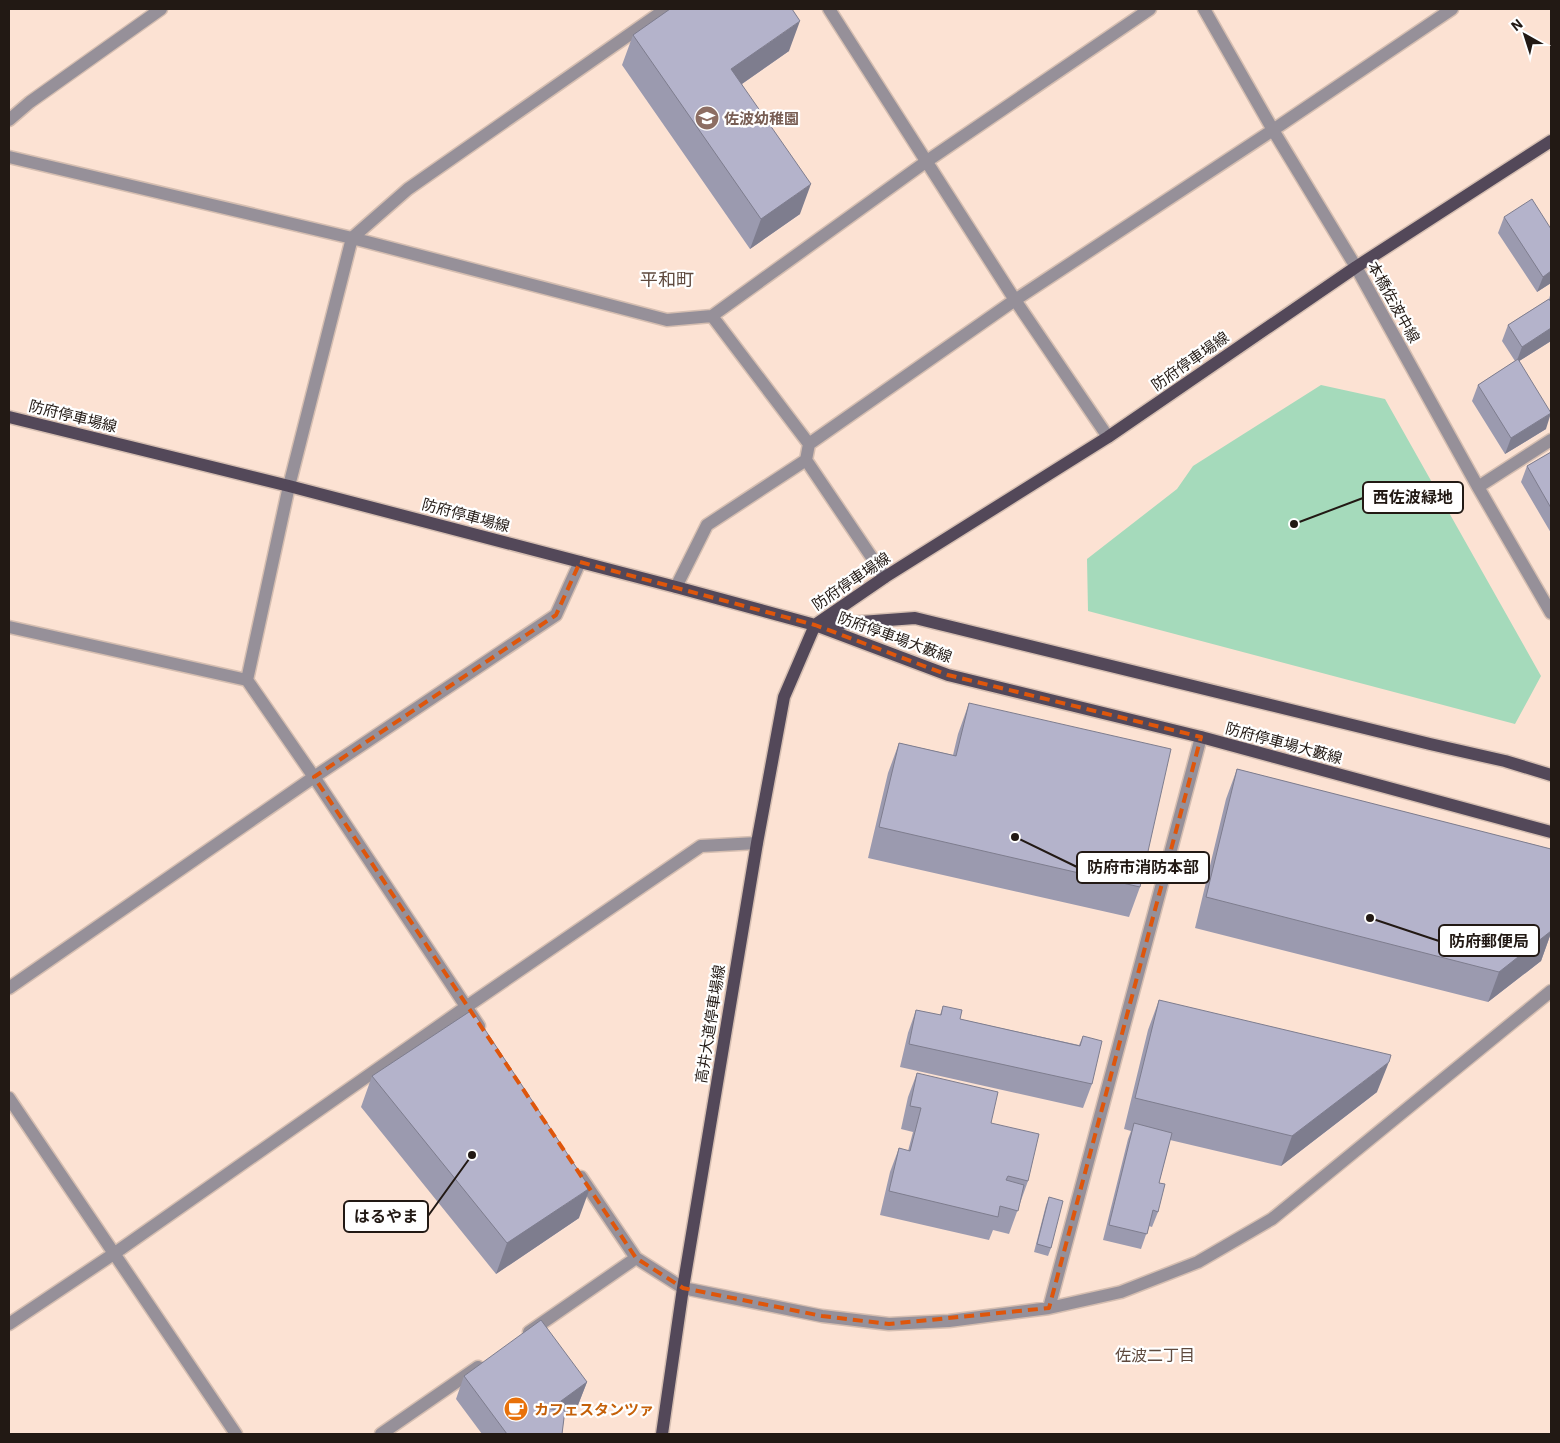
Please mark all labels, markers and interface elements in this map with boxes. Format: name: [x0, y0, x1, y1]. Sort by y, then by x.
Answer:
north arrow: [1500, 10, 1550, 60]
text: N: [1507, 15, 1526, 35]
school or university icon: 佐波幼稚園: [694, 105, 720, 131]
place label: 佐波幼稚園: [724, 109, 799, 128]
street label: 本橋佐波中線: [1364, 258, 1424, 346]
district label: 平和町: [640, 268, 694, 291]
street label: 防府停車場線: [1148, 327, 1232, 395]
street label: 防府停車場線: [27, 396, 119, 436]
callout: 西佐波緑地: [1363, 482, 1463, 513]
text: 西佐波緑地: [1373, 487, 1453, 507]
street label: 防府停車場線: [420, 494, 512, 536]
street label: 防府停車場線: [808, 548, 894, 614]
street label: 防府停車場大藪線: [835, 608, 955, 666]
street label: 防府停車場大藪線: [1224, 718, 1344, 768]
callout: 防府市消防本部: [1077, 852, 1209, 883]
text: 防府市消防本部: [1087, 857, 1199, 877]
callout: 防府郵便局: [1439, 925, 1539, 956]
text: 防府郵便局: [1449, 931, 1529, 951]
street label: 高井大道停車場線: [691, 963, 729, 1085]
callout: はるやま: [344, 1201, 428, 1232]
text: はるやま: [354, 1206, 418, 1226]
district label: 佐波二丁目: [1115, 1345, 1195, 1365]
cafe icon: カフェスタンツァ: [503, 1396, 529, 1422]
place label: カフェスタンツァ: [534, 1400, 654, 1419]

